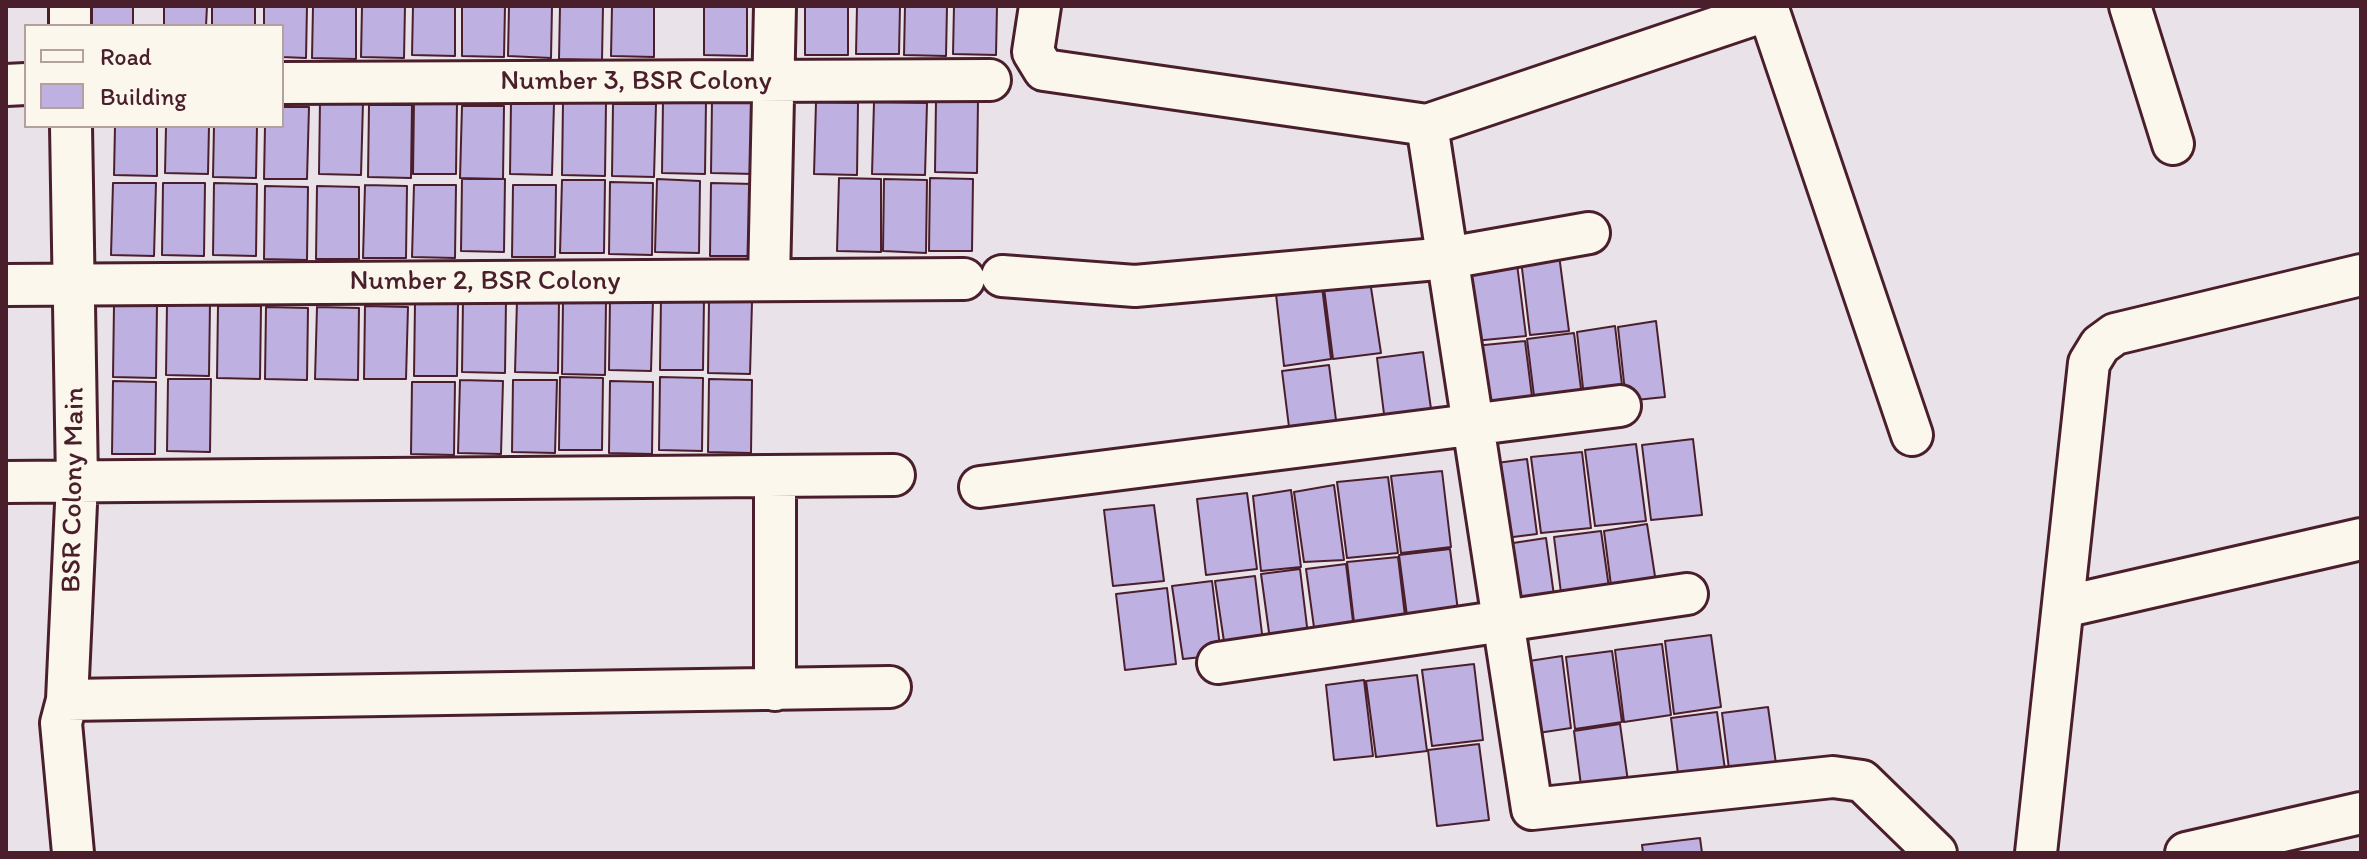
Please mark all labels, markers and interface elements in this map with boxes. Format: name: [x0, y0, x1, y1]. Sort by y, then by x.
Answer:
legend: [24, 24, 284, 128]
text: Road: [100, 42, 152, 71]
street label: Number 3, BSR Colony: [500, 65, 772, 99]
text: Building: [100, 82, 187, 111]
street label: Number 2, BSR Colony: [350, 265, 620, 299]
street label: BSR Colony Main: [55, 387, 93, 593]

